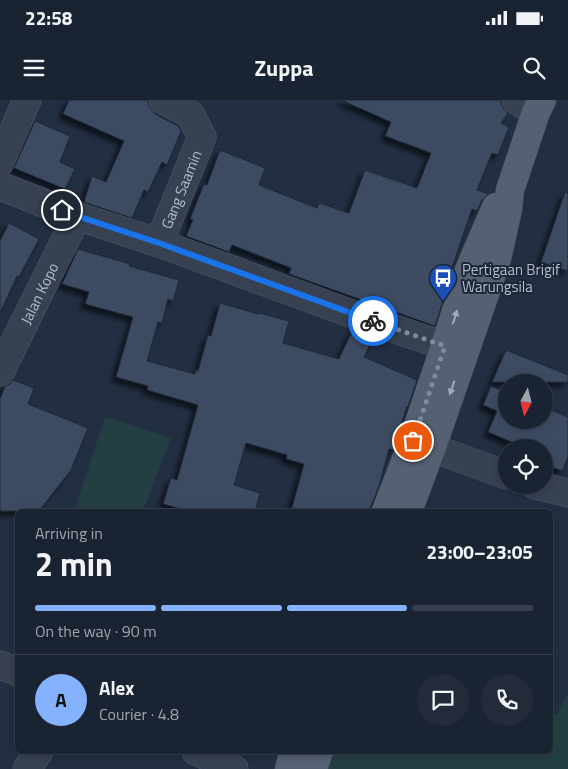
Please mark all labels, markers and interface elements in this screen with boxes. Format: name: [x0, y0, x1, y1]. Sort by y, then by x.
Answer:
text: 22:58: [25, 3, 72, 32]
text: Zuppa: [255, 51, 313, 85]
icon: menu: [20, 54, 48, 82]
icon: search: [520, 54, 548, 82]
street label: Gang Saamin: [155, 147, 207, 232]
pin: [41, 189, 83, 231]
icon: home: [48, 196, 76, 224]
street label: Jalan Kopo: [14, 258, 64, 328]
place label: Pertigaan Brigif Warungsila: [462, 258, 560, 298]
bus stop icon: Pertigaan Brigif Warungsila: [428, 263, 458, 302]
courier: [348, 296, 398, 346]
icon: bike: [359, 307, 387, 335]
one-way arrow: [451, 309, 459, 324]
north arrow: [498, 374, 552, 429]
map controls: [498, 374, 553, 494]
one-way arrow: [448, 381, 456, 396]
pin: [392, 420, 434, 462]
icon: bag: [399, 427, 427, 455]
button: locate: [498, 439, 553, 494]
text: Arriving in: [35, 521, 103, 545]
text: 23:00–23:05: [426, 537, 533, 566]
text: 2 min: [35, 540, 113, 588]
text: On the way · 90 m: [35, 619, 157, 643]
text: Alex: [99, 673, 134, 702]
button: chat: [417, 674, 469, 726]
button: phone: [481, 674, 533, 726]
text: A: [55, 685, 67, 714]
text: Courier · 4.8: [99, 702, 179, 726]

